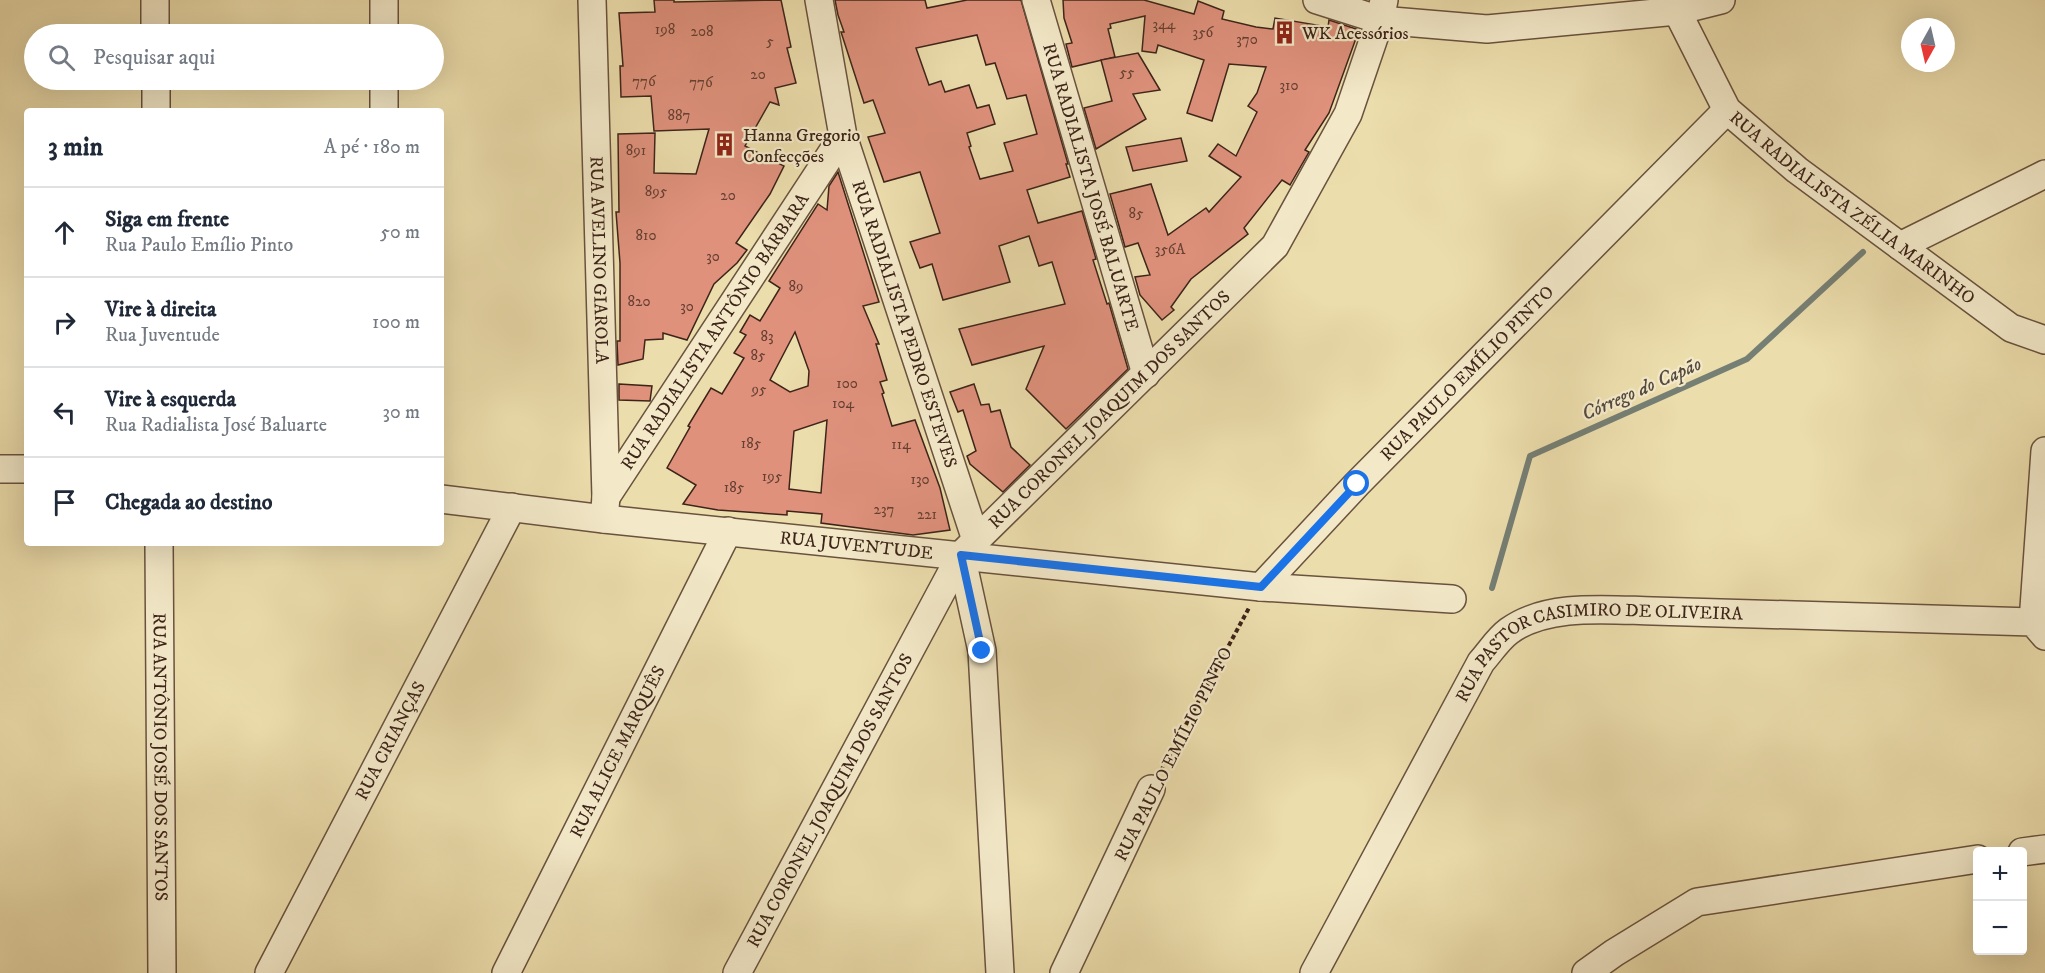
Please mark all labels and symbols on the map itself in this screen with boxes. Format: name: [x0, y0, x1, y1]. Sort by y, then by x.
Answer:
house number: 344: [1153, 15, 1176, 34]
north arrow: [1901, 18, 1955, 72]
house number: 198: [655, 20, 675, 39]
building icon: WK Acessórios: [1271, 20, 1297, 46]
house number: 208: [691, 22, 713, 41]
house number: 356: [1193, 23, 1215, 42]
place label: WK Acessórios: [1301, 23, 1408, 45]
house number: 370: [1236, 30, 1258, 49]
house number: 5: [766, 32, 774, 51]
street label: RUA RADIALISTA JOSÉ BALUARTE: [1037, 41, 1143, 334]
house number: 55: [1120, 63, 1135, 82]
house number: 20: [750, 65, 766, 84]
house number: 776: [632, 72, 657, 91]
house number: 776: [689, 73, 714, 92]
house number: 310: [1279, 76, 1299, 95]
house number: 887: [668, 106, 691, 125]
street label: RUA RADIALISTA ZÉLIA MARINHO: [1724, 107, 1979, 310]
place label: Hanna Gregorio Confecções: [743, 125, 861, 168]
building icon: Hanna Gregorio Confecções: [712, 132, 738, 158]
house number: 891: [626, 141, 646, 160]
street label: RUA AVELINO GIAROLA: [584, 156, 612, 365]
street label: RUA RADIALISTA PEDRO ESTEVES: [846, 178, 962, 471]
house number: 895: [645, 182, 668, 201]
house number: 20: [720, 186, 736, 205]
street label: RUA RADIALISTA ANTÔNIO BÁRBARA: [617, 189, 815, 475]
house number: 85: [1129, 204, 1144, 223]
house number: 810: [635, 226, 657, 245]
house number: 356A: [1155, 240, 1186, 259]
house number: 30: [706, 247, 720, 266]
house number: 89: [789, 277, 804, 296]
street label: RUA PAULO EMÍLIO PINTO: [1376, 281, 1559, 466]
street label: RUA CORONEL JOAQUIM DOS SANTOS: [984, 286, 1235, 534]
house number: 820: [628, 292, 650, 311]
house number: 30: [680, 297, 694, 316]
house number: 83: [760, 327, 774, 346]
house number: 85: [751, 346, 766, 365]
water label: Córrego do Capão: [1578, 352, 1706, 427]
house number: 100: [836, 374, 858, 393]
house number: 95: [751, 380, 767, 399]
house number: 104: [832, 394, 854, 413]
house number: 185: [741, 434, 762, 453]
house number: 114: [891, 435, 911, 454]
house number: 195: [762, 467, 783, 486]
house number: 130: [910, 470, 930, 489]
route start: [1343, 470, 1369, 496]
house number: 185: [724, 478, 745, 497]
house number: 237: [874, 500, 895, 519]
house number: 221: [917, 505, 937, 524]
street label: RUA JUVENTUDE: [779, 527, 934, 565]
street label: RUA PASTOR CASIMIRO DE OLIVEIRA: [1451, 599, 1744, 706]
street label: RUA ANTÔNIO JOSÉ DOS SANTOS: [147, 613, 171, 901]
route end: [968, 637, 994, 663]
street label: RUA PAULO EMÍLIO PINTO: [1109, 643, 1238, 865]
street label: RUA CORONEL JOAQUIM DOS SANTOS: [743, 650, 918, 952]
street label: RUA ALICE MARQUÊS: [566, 662, 671, 842]
street label: RUA CRIANÇAS: [351, 678, 431, 804]

